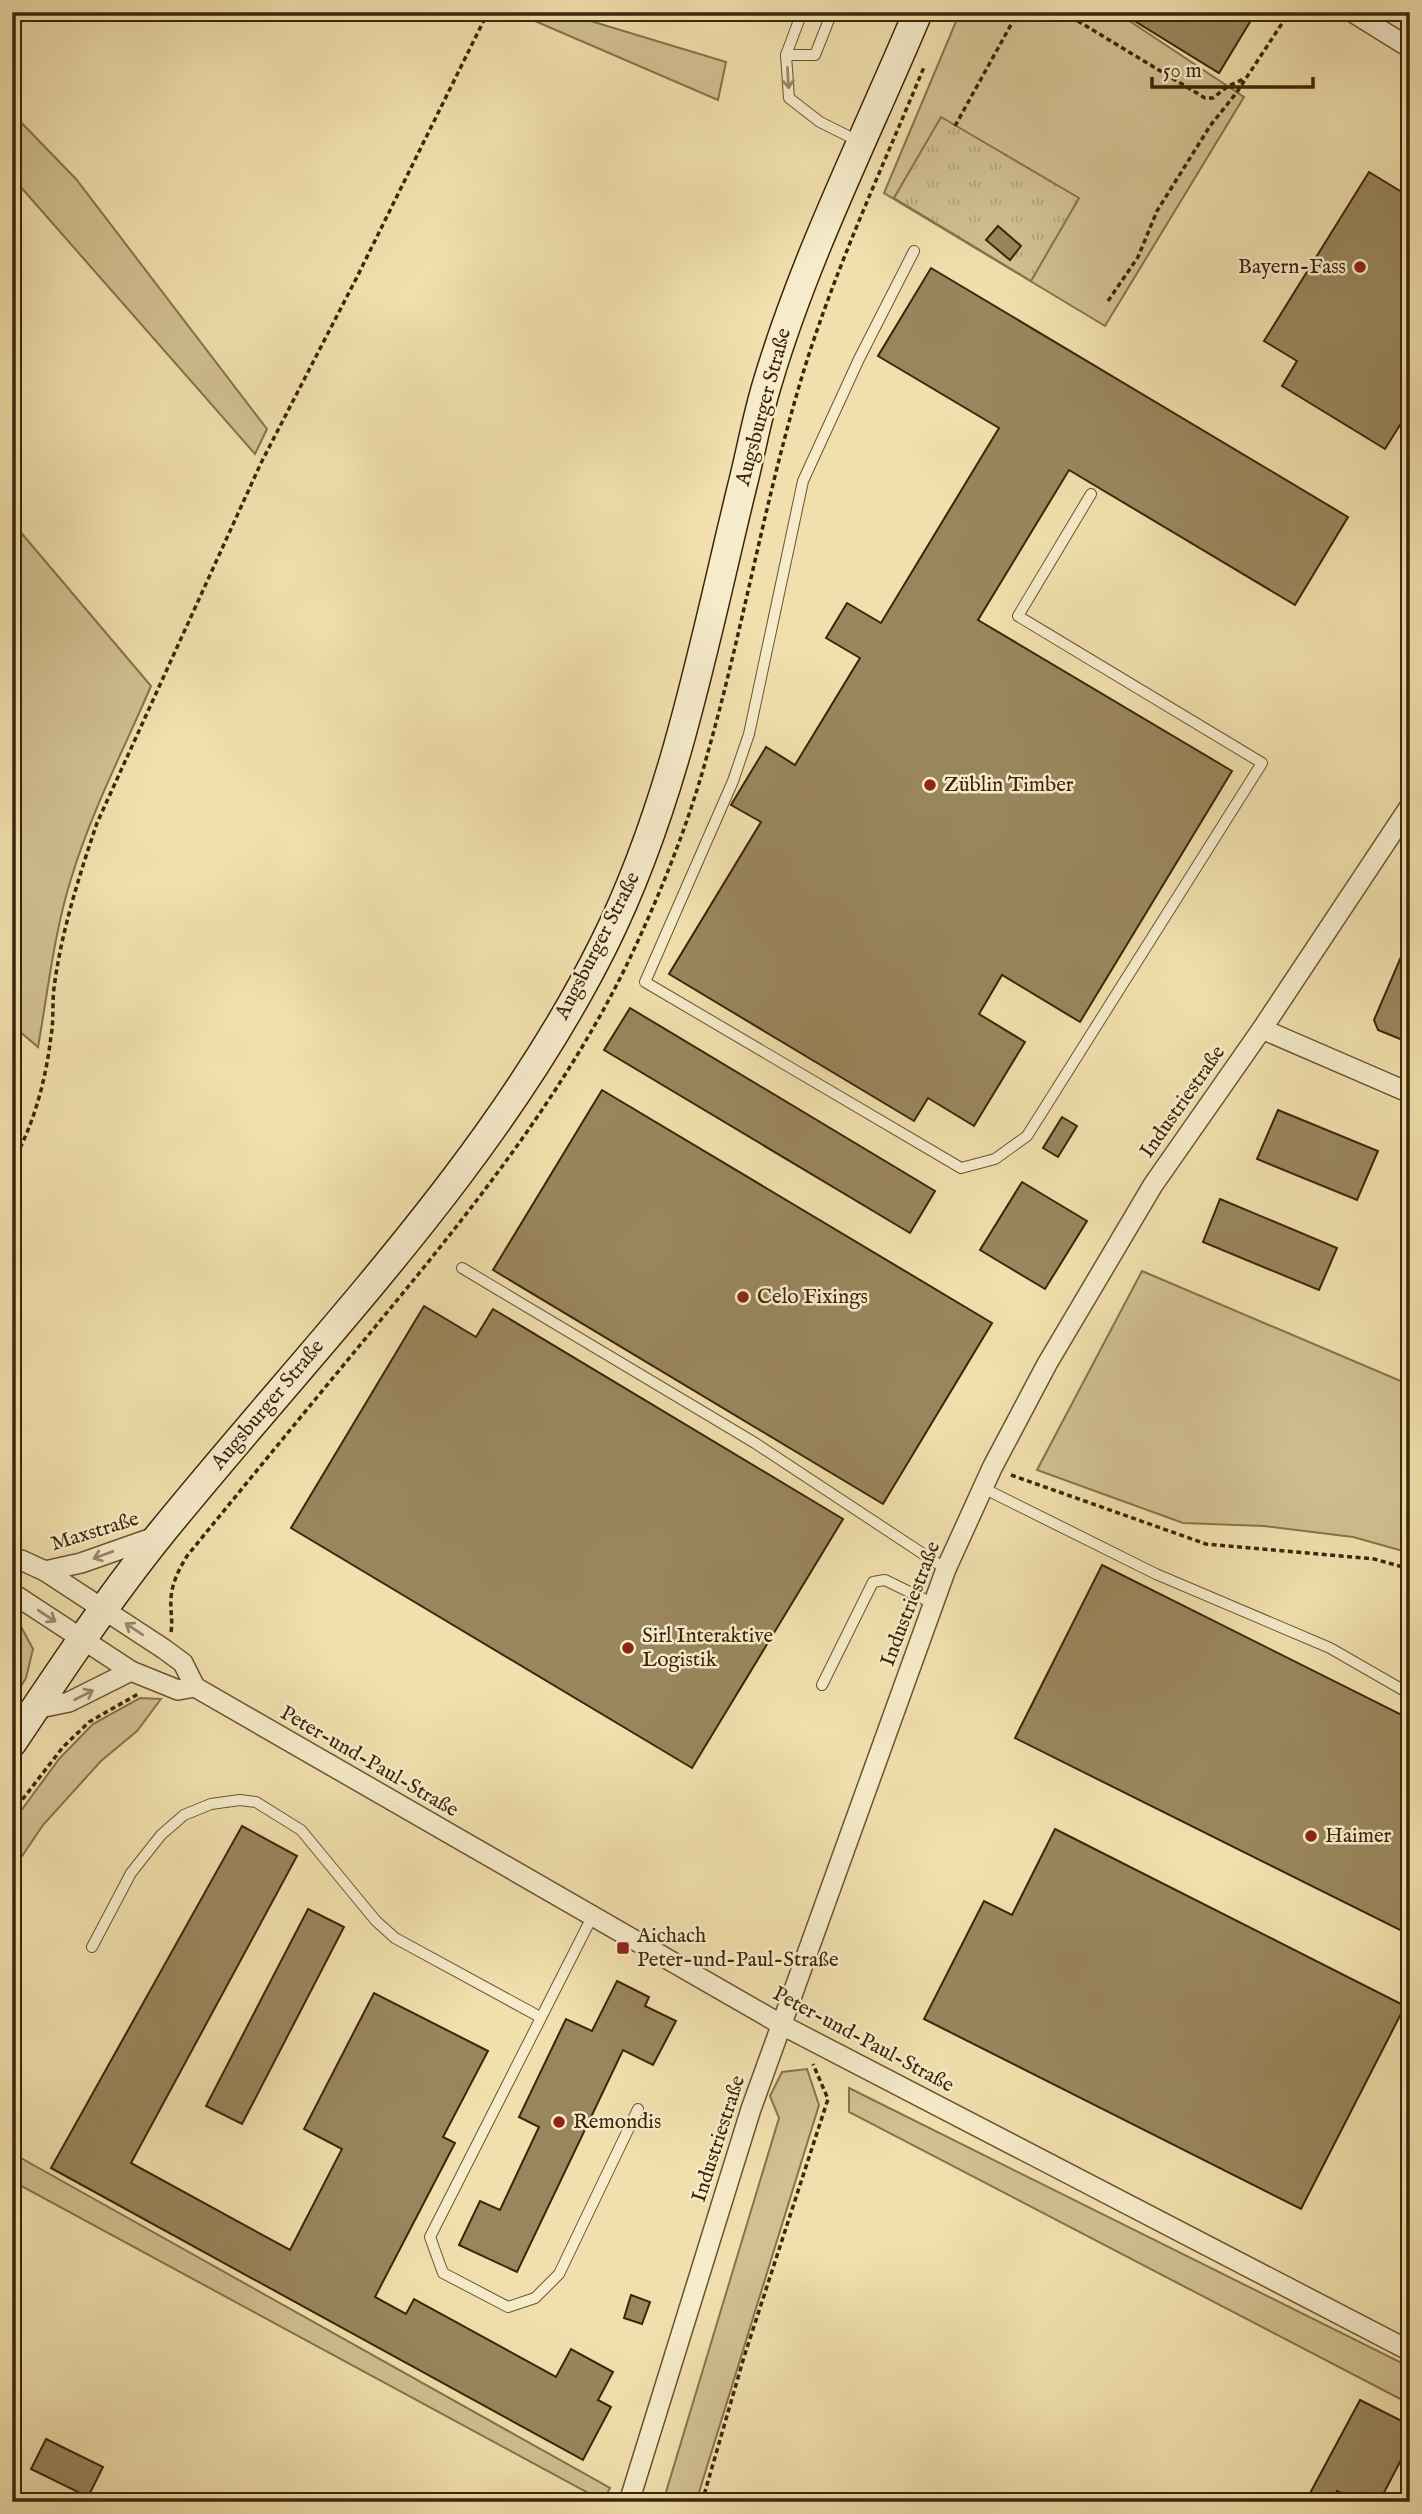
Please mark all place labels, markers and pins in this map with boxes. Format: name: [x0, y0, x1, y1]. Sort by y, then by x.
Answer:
place label: Bayern-Fass: [1238, 254, 1346, 281]
marker: Bayern-Fass: [1352, 259, 1368, 275]
place label: Züblin Timber: [944, 772, 1074, 799]
marker: Züblin Timber: [922, 777, 938, 793]
place label: Celo Fixings: [757, 1284, 868, 1311]
marker: Celo Fixings: [735, 1289, 751, 1305]
place label: Sirl Interaktive Logistik: [642, 1623, 773, 1674]
marker: Sirl Interaktive Logistik: [620, 1640, 636, 1656]
place label: Haimer: [1325, 1823, 1392, 1850]
marker: Haimer: [1303, 1828, 1319, 1844]
place label: Aichach Peter-und-Paul-Straße: [636, 1923, 839, 1974]
marker: Aichach Peter-und-Paul-Straße: [615, 1940, 631, 1956]
place label: Remondis: [573, 2109, 661, 2136]
marker: Remondis: [551, 2114, 567, 2130]

